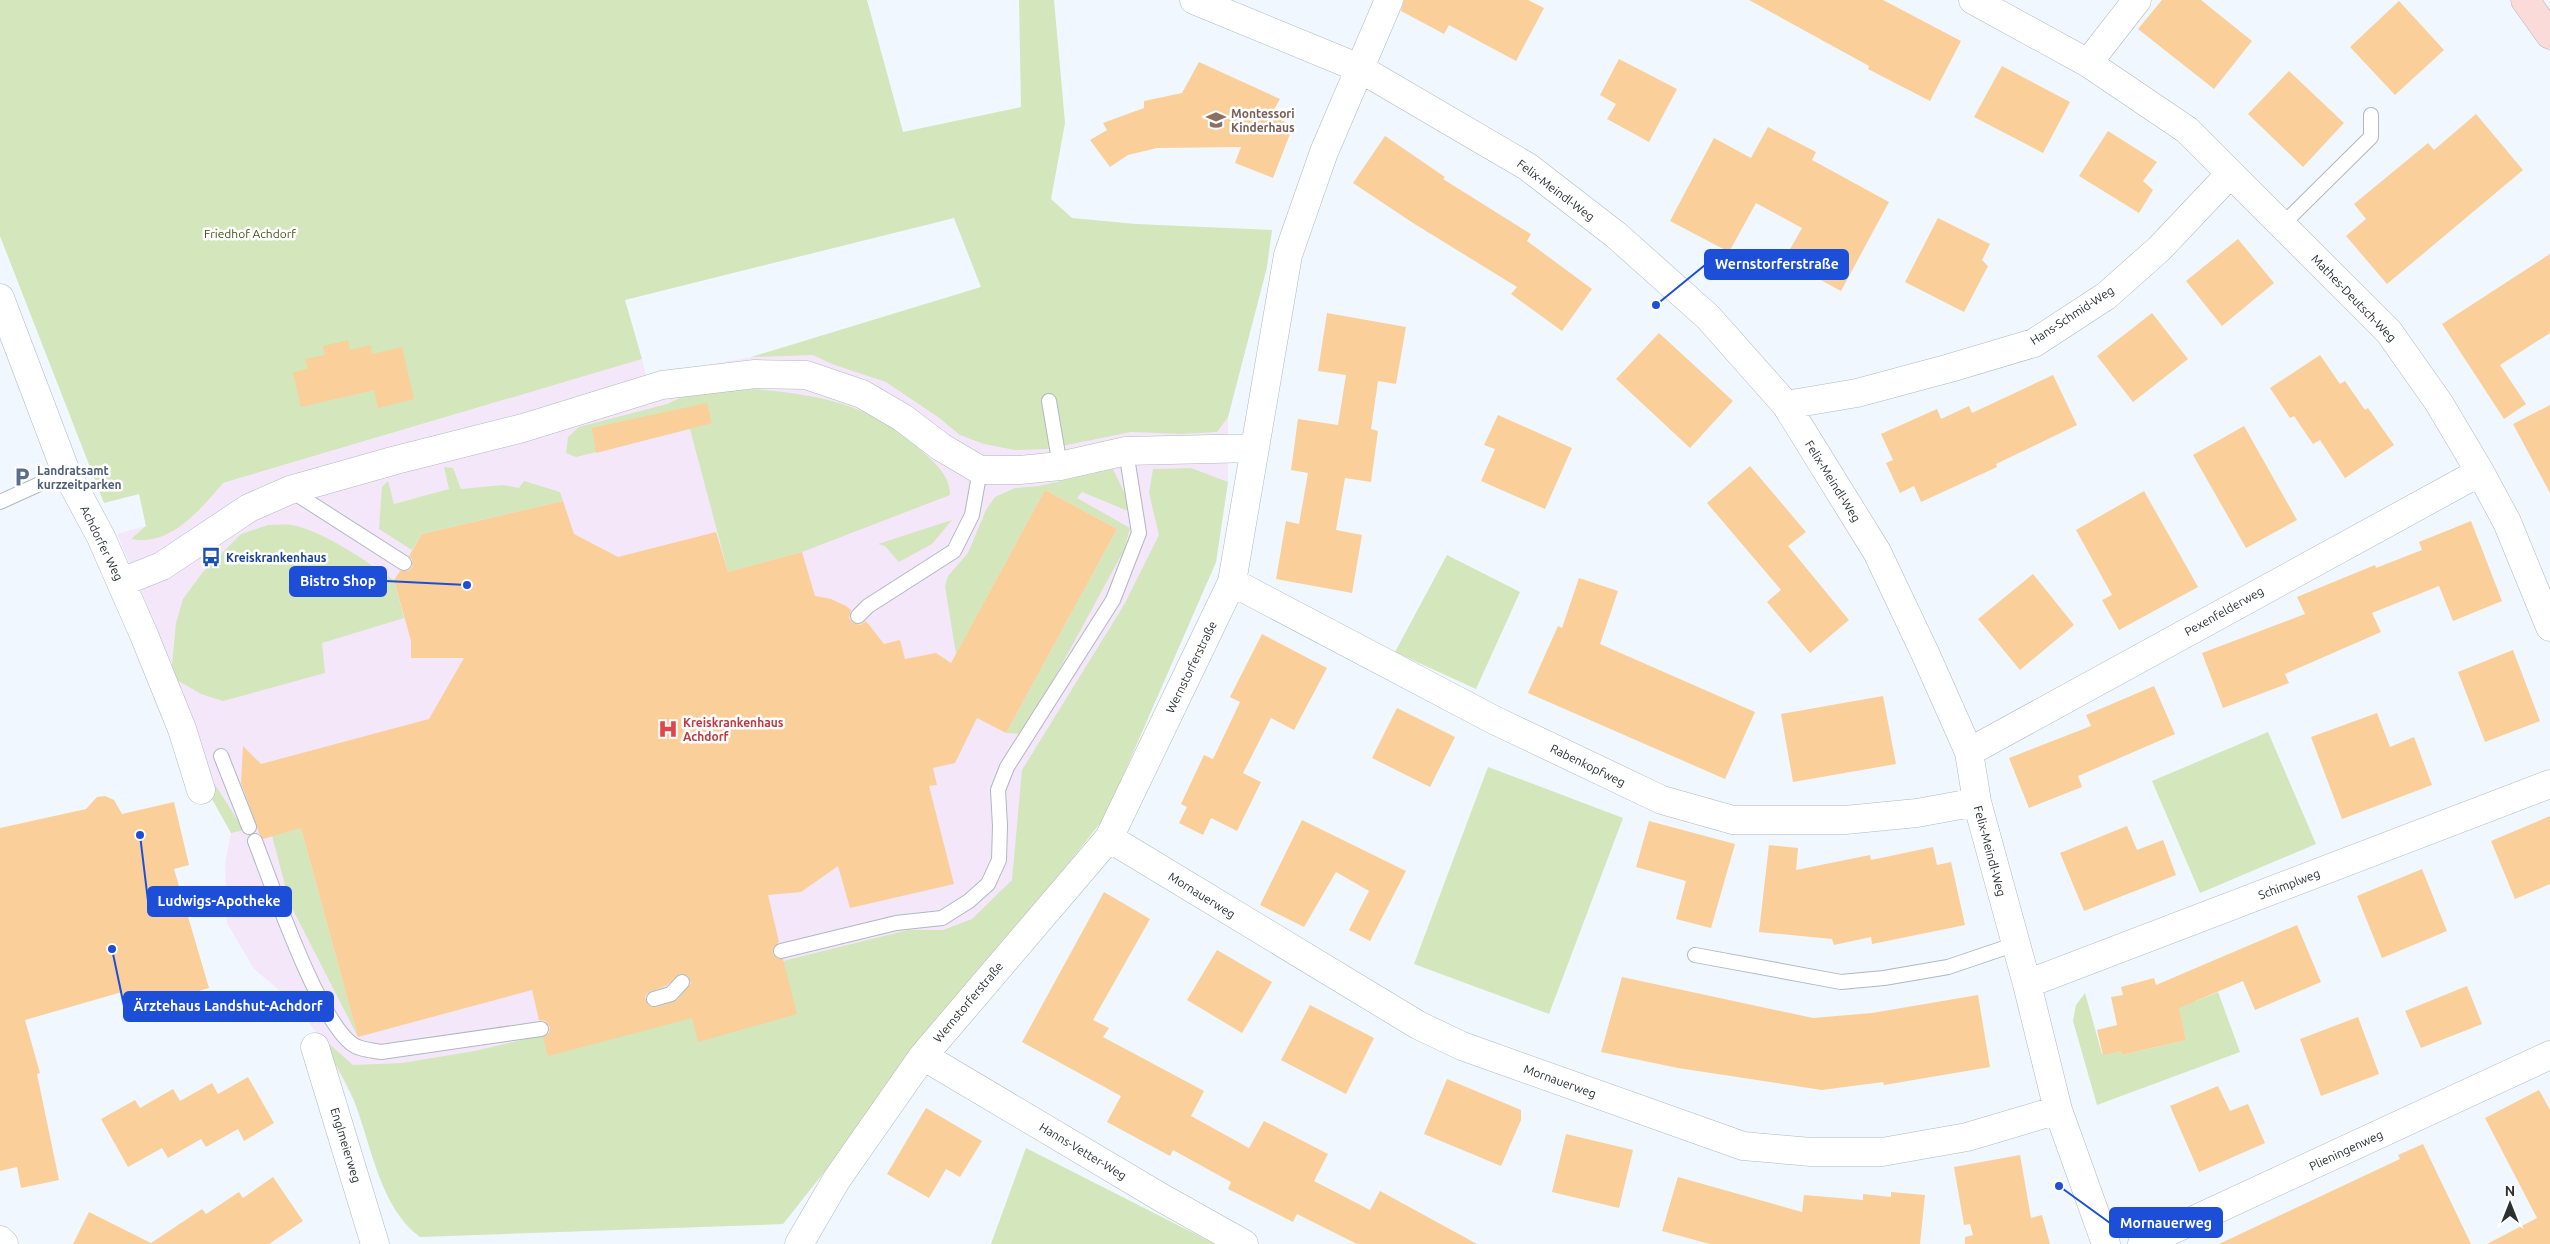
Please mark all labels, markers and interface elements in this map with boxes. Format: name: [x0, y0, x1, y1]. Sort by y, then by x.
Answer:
place label: Montessori Kinderhaus: [1231, 107, 1295, 134]
school or university icon: Montessori Kinderhaus: [1205, 109, 1227, 131]
street label: Felix-Meindl-Weg: [1515, 157, 1597, 223]
park label: Friedhof Achdorf: [204, 227, 296, 240]
callout: Wernstorferstraße: [1705, 250, 1848, 279]
street label: Mathes-Deutsch-Weg: [2309, 252, 2399, 344]
text: Wernstorferstraße: [1715, 256, 1839, 272]
street label: Hans-Schmid-Weg: [2028, 283, 2116, 347]
street label: Felix-Meindl-Weg: [1803, 438, 1863, 524]
place label: Landratsamt kurzzeitparken: [37, 464, 122, 491]
parking icon: Landratsamt kurzzeitparken: [11, 466, 33, 488]
street label: Achdorfer Weg: [78, 503, 126, 583]
bus stop icon: Kreiskrankenhaus: [200, 546, 222, 568]
place label: Kreiskrankenhaus: [226, 551, 327, 564]
callout: Bistro Shop: [290, 567, 386, 596]
text: Bistro Shop: [300, 573, 376, 589]
street label: Pexenfelderweg: [2182, 584, 2266, 638]
street label: Wernstorferstraße: [1163, 619, 1219, 715]
place label: Kreiskrankenhaus Achdorf: [683, 716, 784, 743]
hospital icon: Kreiskrankenhaus Achdorf: [657, 718, 679, 740]
street label: Rabenkopfweg: [1548, 741, 1628, 789]
street label: Felix-Meindl-Weg: [1972, 804, 2008, 898]
street label: Schimplweg: [2256, 866, 2322, 902]
street label: Mornauerweg: [1166, 869, 1238, 921]
callout: Ludwigs-Apotheke: [148, 887, 291, 916]
text: Ludwigs-Apotheke: [158, 893, 280, 909]
street label: Wernstorferstraße: [931, 959, 1005, 1045]
callout: Ärztehaus Landshut-Achdorf: [124, 992, 333, 1021]
text: Ärztehaus Landshut-Achdorf: [134, 997, 323, 1014]
street label: Mornauerweg: [1522, 1062, 1598, 1100]
street label: Englmeierweg: [328, 1106, 364, 1184]
street label: Hanns-Vetter-Weg: [1037, 1120, 1129, 1182]
street label: Plieningenweg: [2307, 1127, 2385, 1173]
north arrow: [2485, 1179, 2535, 1229]
text: N: [2505, 1183, 2515, 1199]
callout: Mornauerweg: [2110, 1208, 2222, 1237]
text: Mornauerweg: [2120, 1215, 2212, 1231]

